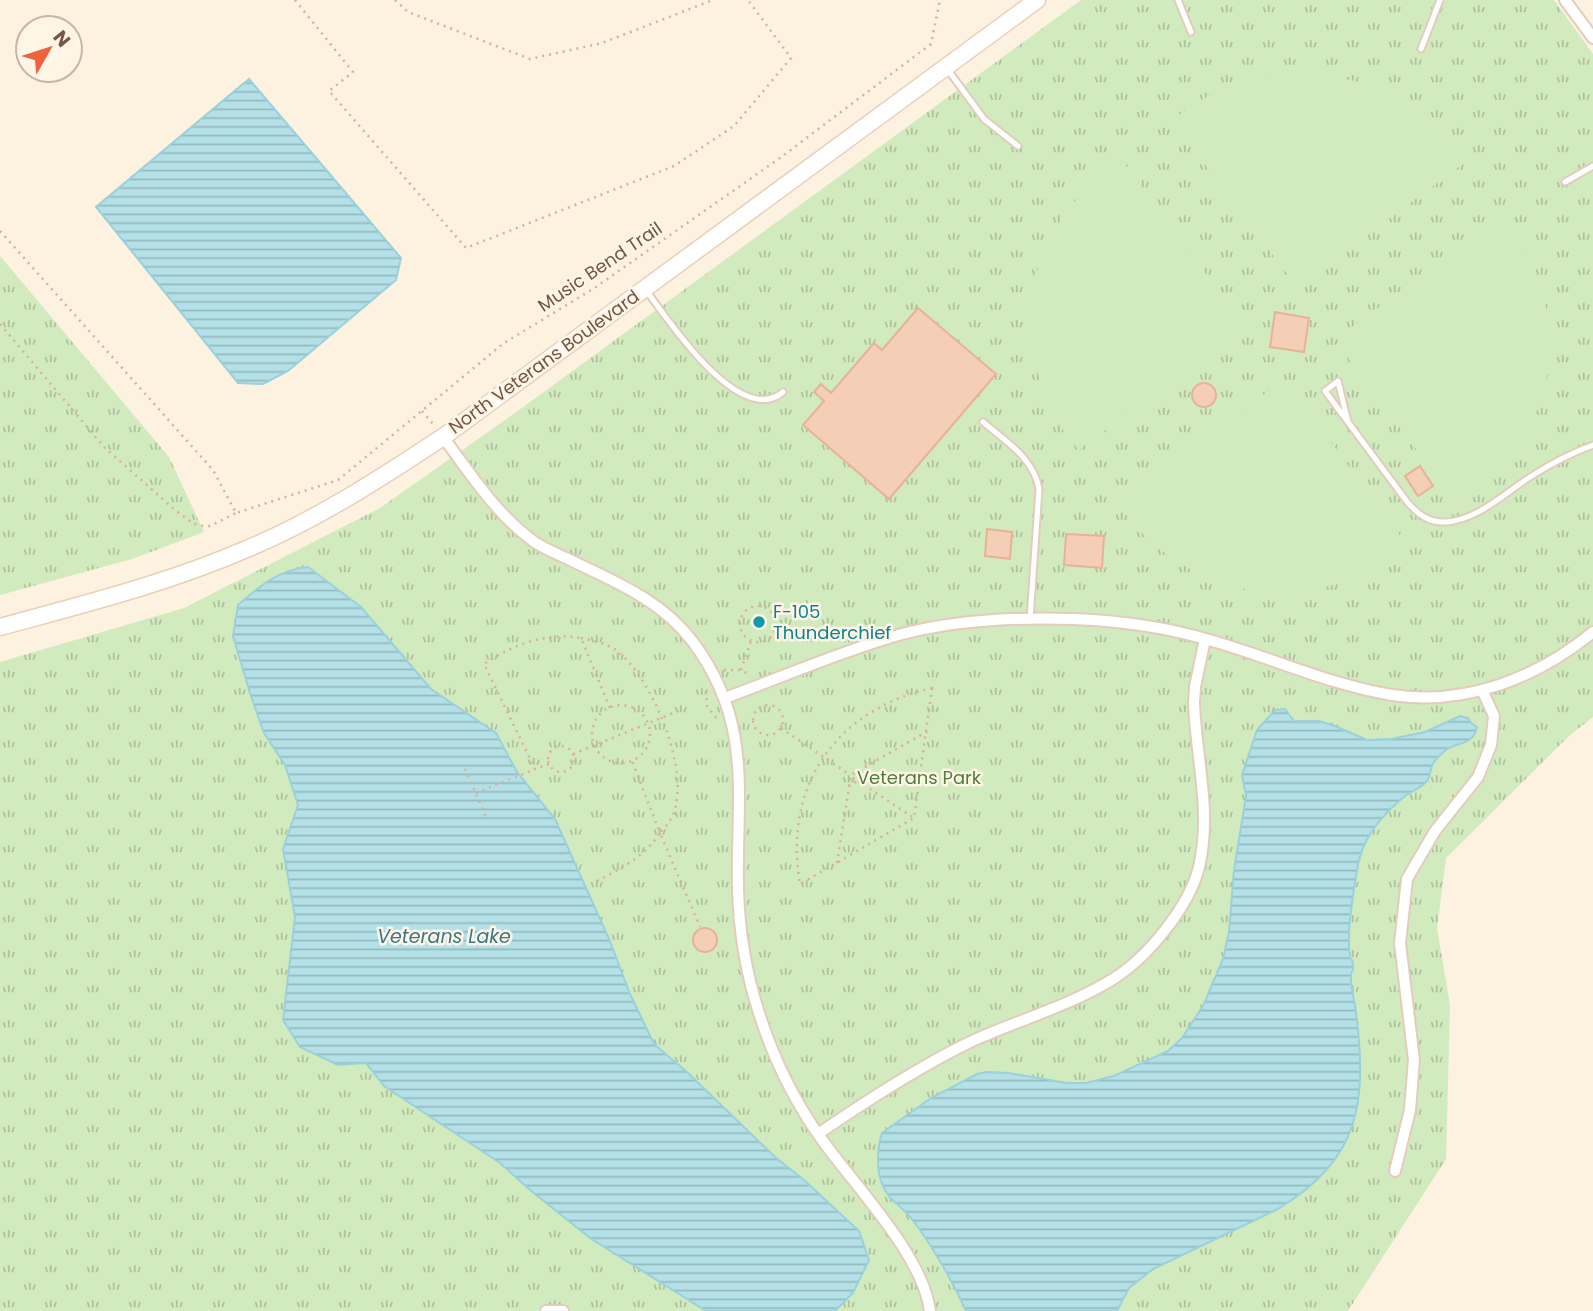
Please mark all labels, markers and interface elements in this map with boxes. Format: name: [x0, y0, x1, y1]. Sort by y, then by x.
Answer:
north arrow: [14, 14, 84, 84]
text: N: [47, 25, 77, 53]
street label: Music Bend Trail: [533, 216, 667, 317]
street label: North Veterans Boulevard: [443, 284, 644, 439]
place label: F-105 Thunderchief: [773, 599, 891, 645]
marker: F-105 Thunderchief: [751, 614, 767, 630]
park label: Veterans Park: [857, 765, 982, 790]
water label: Veterans Lake: [377, 923, 511, 950]

